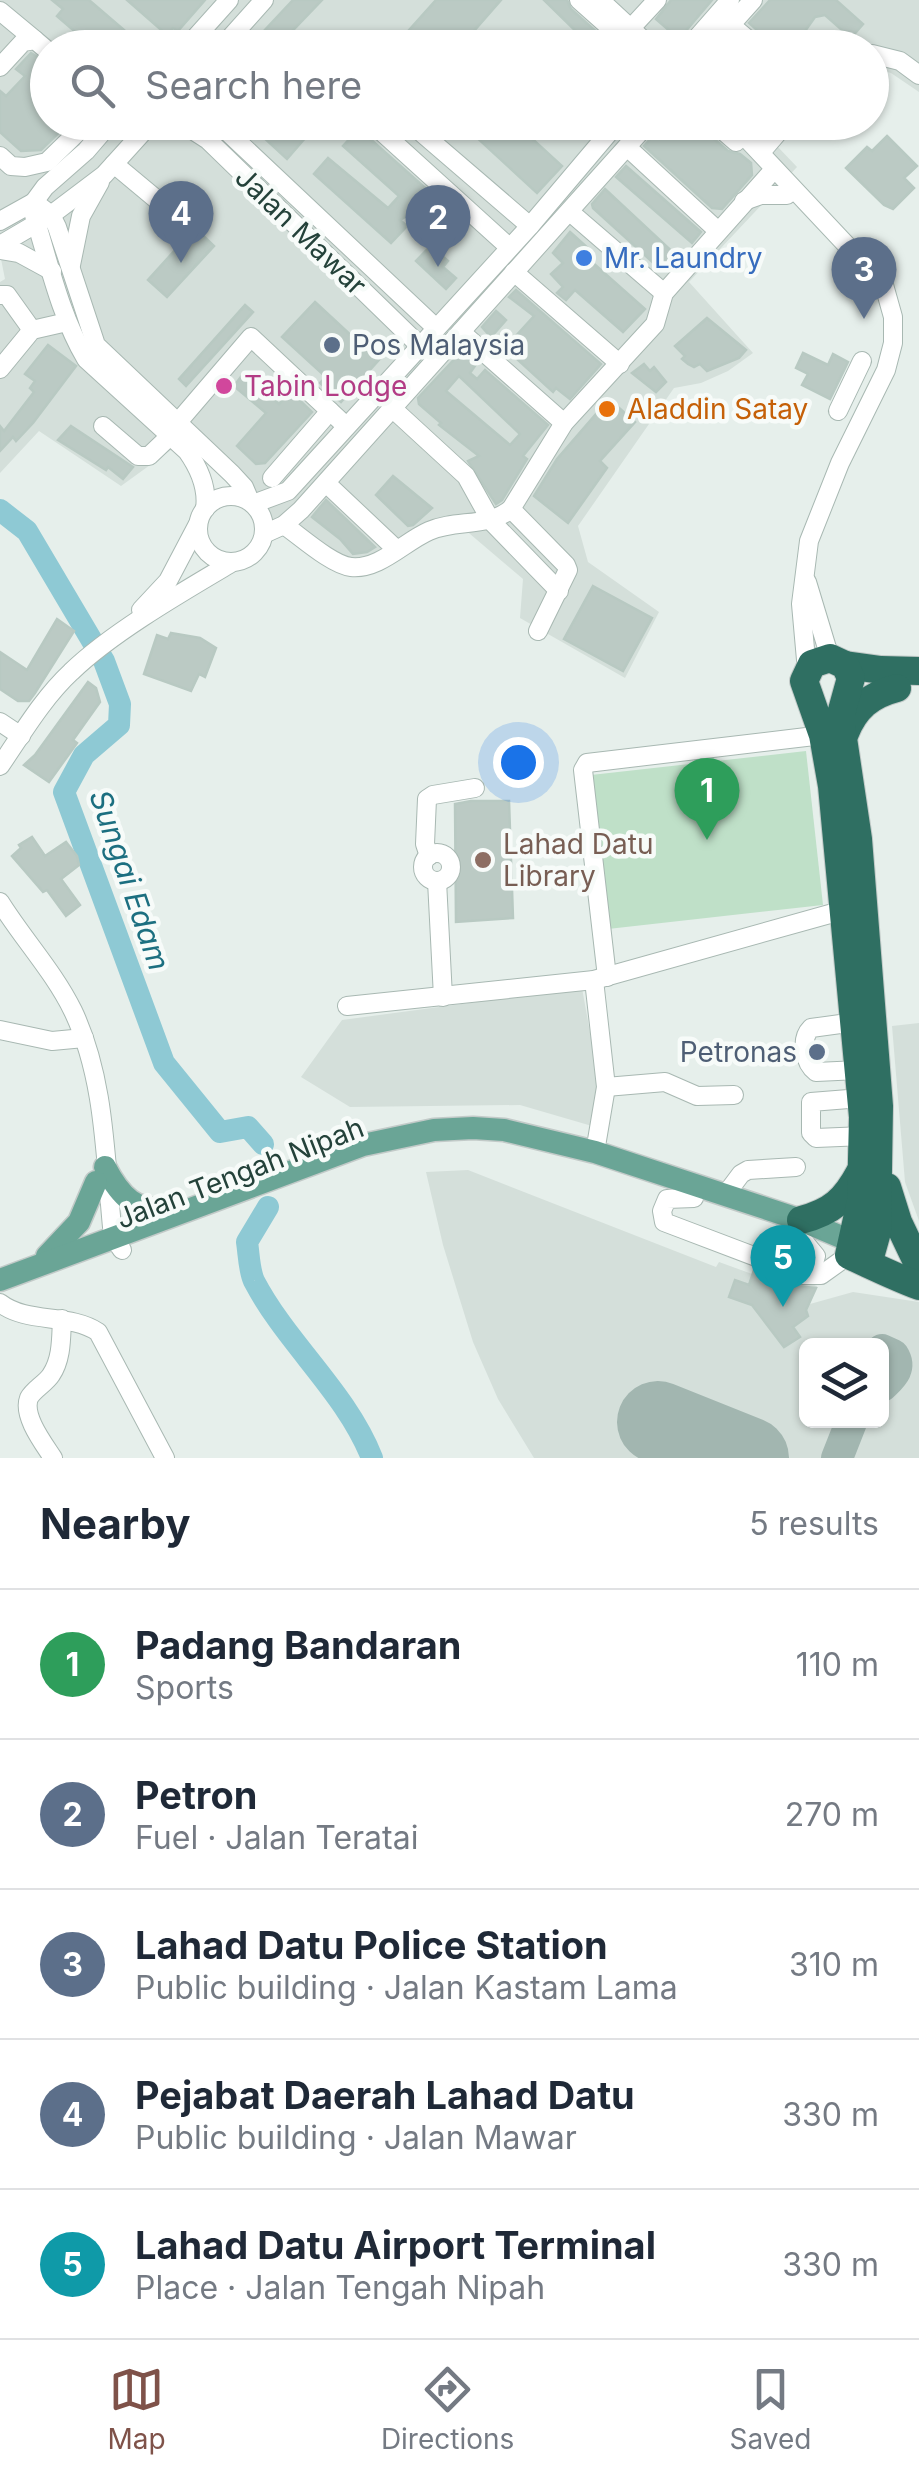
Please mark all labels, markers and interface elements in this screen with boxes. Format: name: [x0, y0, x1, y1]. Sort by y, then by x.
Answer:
search box: [30, 30, 889, 140]
icon: search: [65, 58, 120, 113]
text: Search here: [145, 62, 362, 108]
street label: Jalan Mawar: [228, 160, 374, 302]
pin: 4: [148, 180, 214, 263]
pin: 2: [406, 184, 470, 267]
pin: 3: [832, 236, 896, 319]
place label: Mr. Laundry: [604, 241, 763, 275]
marker: Mr. Laundry: [573, 247, 595, 269]
place label: Pos Malaysia: [352, 328, 525, 362]
marker: Pos Malaysia: [321, 334, 343, 356]
place label: Tabin Lodge: [244, 369, 407, 403]
marker: Tabin Lodge: [213, 375, 235, 397]
place label: Aladdin Satay: [627, 392, 808, 426]
marker: Aladdin Satay: [596, 398, 618, 420]
your location: [493, 737, 544, 788]
pin: 1: [674, 758, 740, 840]
water label: Sungai Edam: [82, 785, 178, 975]
place label: Lahad Datu Library: [503, 827, 654, 893]
marker: Lahad Datu Library: [472, 849, 494, 871]
place label: Petronas: [680, 1035, 797, 1069]
marker: Petronas: [806, 1041, 828, 1063]
street label: Jalan Tengah Nipah: [111, 1110, 369, 1236]
pin: 5: [750, 1224, 816, 1307]
map controls: [799, 1338, 889, 1428]
button: layers: [799, 1338, 889, 1428]
text: Nearby: [40, 1498, 191, 1549]
text: 5 results: [749, 1504, 879, 1543]
text: Padang Bandaran: [135, 1622, 461, 1668]
text: 1: [66, 1645, 79, 1684]
text: 110 m: [796, 1645, 879, 1684]
text: Sports: [135, 1668, 234, 1707]
text: Petron: [135, 1772, 257, 1818]
text: 2: [62, 1795, 83, 1834]
text: 270 m: [785, 1795, 879, 1834]
text: Fuel · Jalan Teratai: [135, 1818, 418, 1857]
text: Lahad Datu Police Station: [135, 1922, 608, 1968]
text: 3: [62, 1945, 83, 1984]
text: 310 m: [789, 1945, 879, 1984]
text: Public building · Jalan Kastam Lama: [135, 1968, 678, 2007]
text: Pejabat Daerah Lahad Datu: [135, 2072, 635, 2118]
text: 4: [62, 2095, 83, 2134]
text: 330 m: [782, 2095, 879, 2134]
text: Public building · Jalan Mawar: [135, 2118, 577, 2157]
text: Lahad Datu Airport Terminal: [135, 2222, 656, 2268]
text: 5: [62, 2245, 83, 2284]
text: 330 m: [782, 2245, 879, 2284]
text: Place · Jalan Tengah Nipah: [135, 2268, 545, 2307]
tab: Map: [108, 2362, 166, 2456]
tab: Directions: [381, 2362, 514, 2456]
tab: Saved: [729, 2362, 811, 2456]

